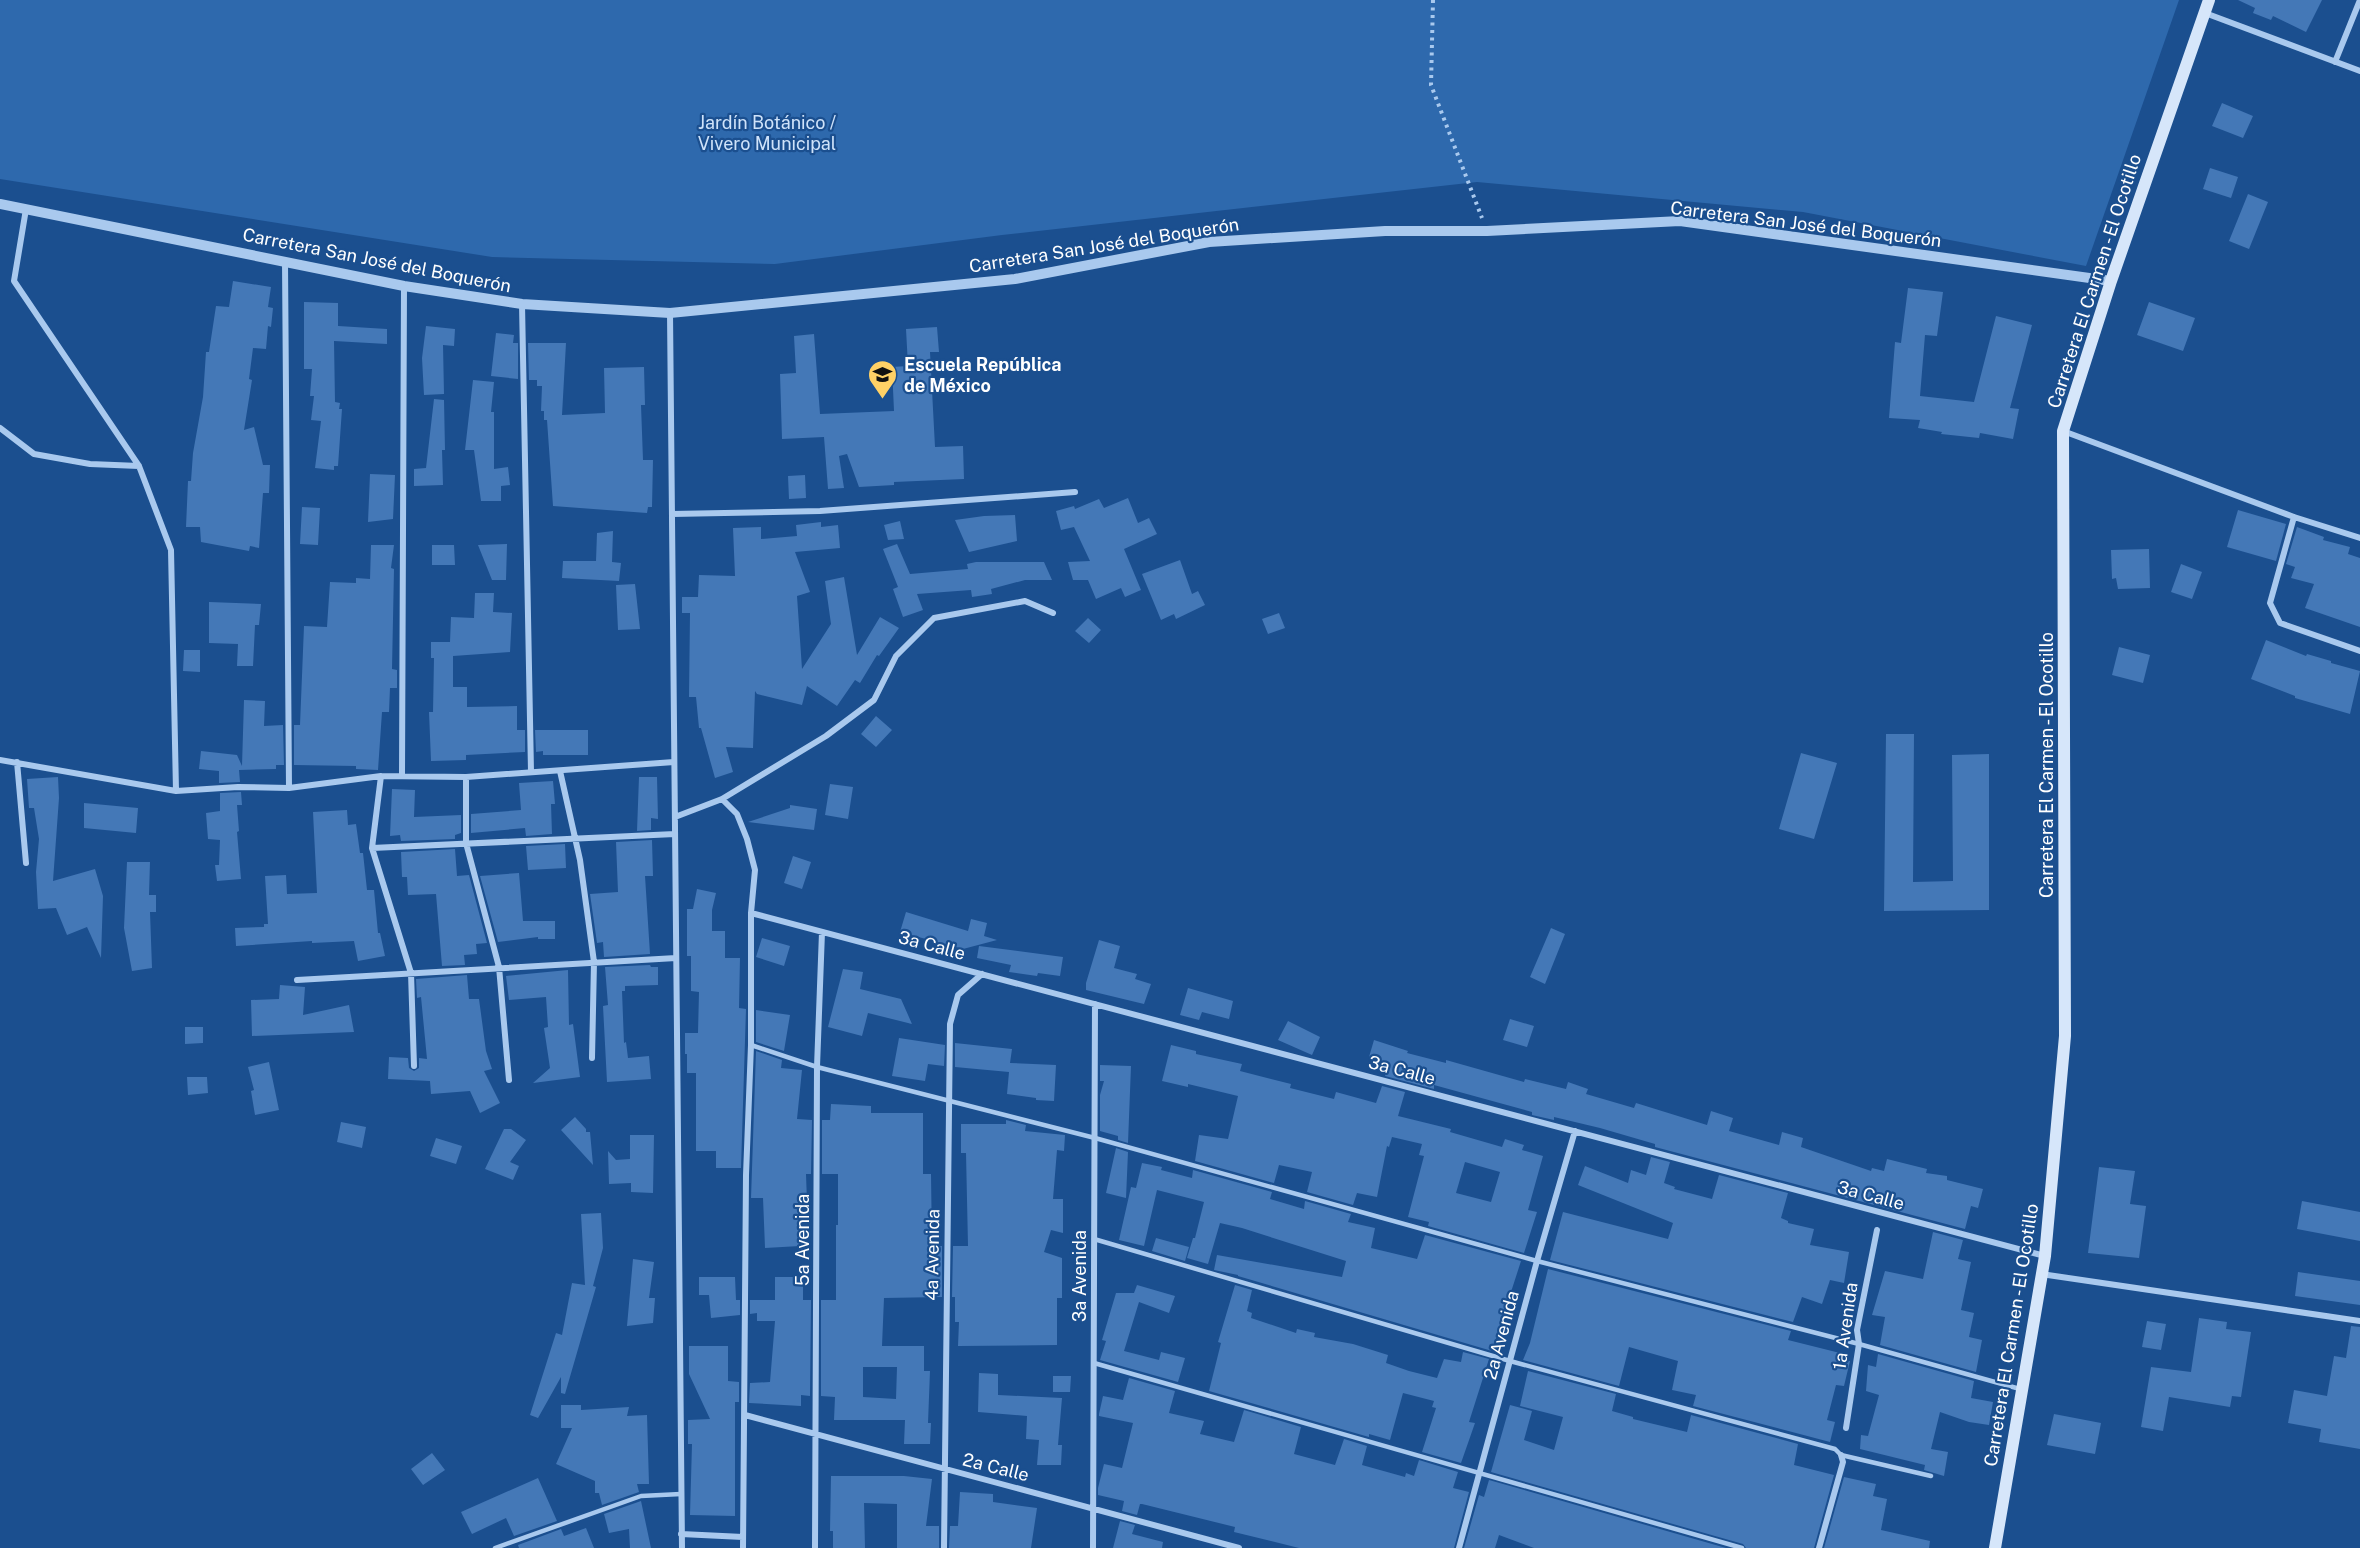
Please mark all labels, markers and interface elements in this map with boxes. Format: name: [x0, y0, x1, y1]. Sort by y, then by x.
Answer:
park label: Jardín Botánico / Vivero Municipal: [698, 112, 837, 154]
street label: Carretera El Carmen - El Ocotillo: [2043, 151, 2145, 411]
street label: Carretera San José del Boquerón: [1669, 197, 1943, 251]
street label: Carretera San José del Boquerón: [968, 213, 1240, 277]
street label: Carretera San José del Boquerón: [241, 224, 513, 296]
place label: Escuela República de México: [904, 354, 1062, 396]
school or university icon: Escuela República de México: [867, 358, 899, 400]
street label: Carretera El Carmen - El Ocotillo: [2036, 632, 2057, 898]
street label: 3a Calle: [896, 926, 968, 964]
street label: 3a Calle: [1366, 1051, 1438, 1089]
street label: 3a Calle: [1835, 1176, 1907, 1214]
street label: 5a Avenida: [792, 1194, 813, 1286]
street label: Carretera El Carmen - El Ocotillo: [1980, 1202, 2042, 1468]
street label: 4a Avenida: [921, 1209, 943, 1301]
street label: 3a Avenida: [1069, 1230, 1090, 1322]
street label: 1a Avenida: [1828, 1281, 1862, 1371]
street label: 2a Avenida: [1479, 1288, 1523, 1382]
street label: 2a Calle: [961, 1449, 1031, 1485]

